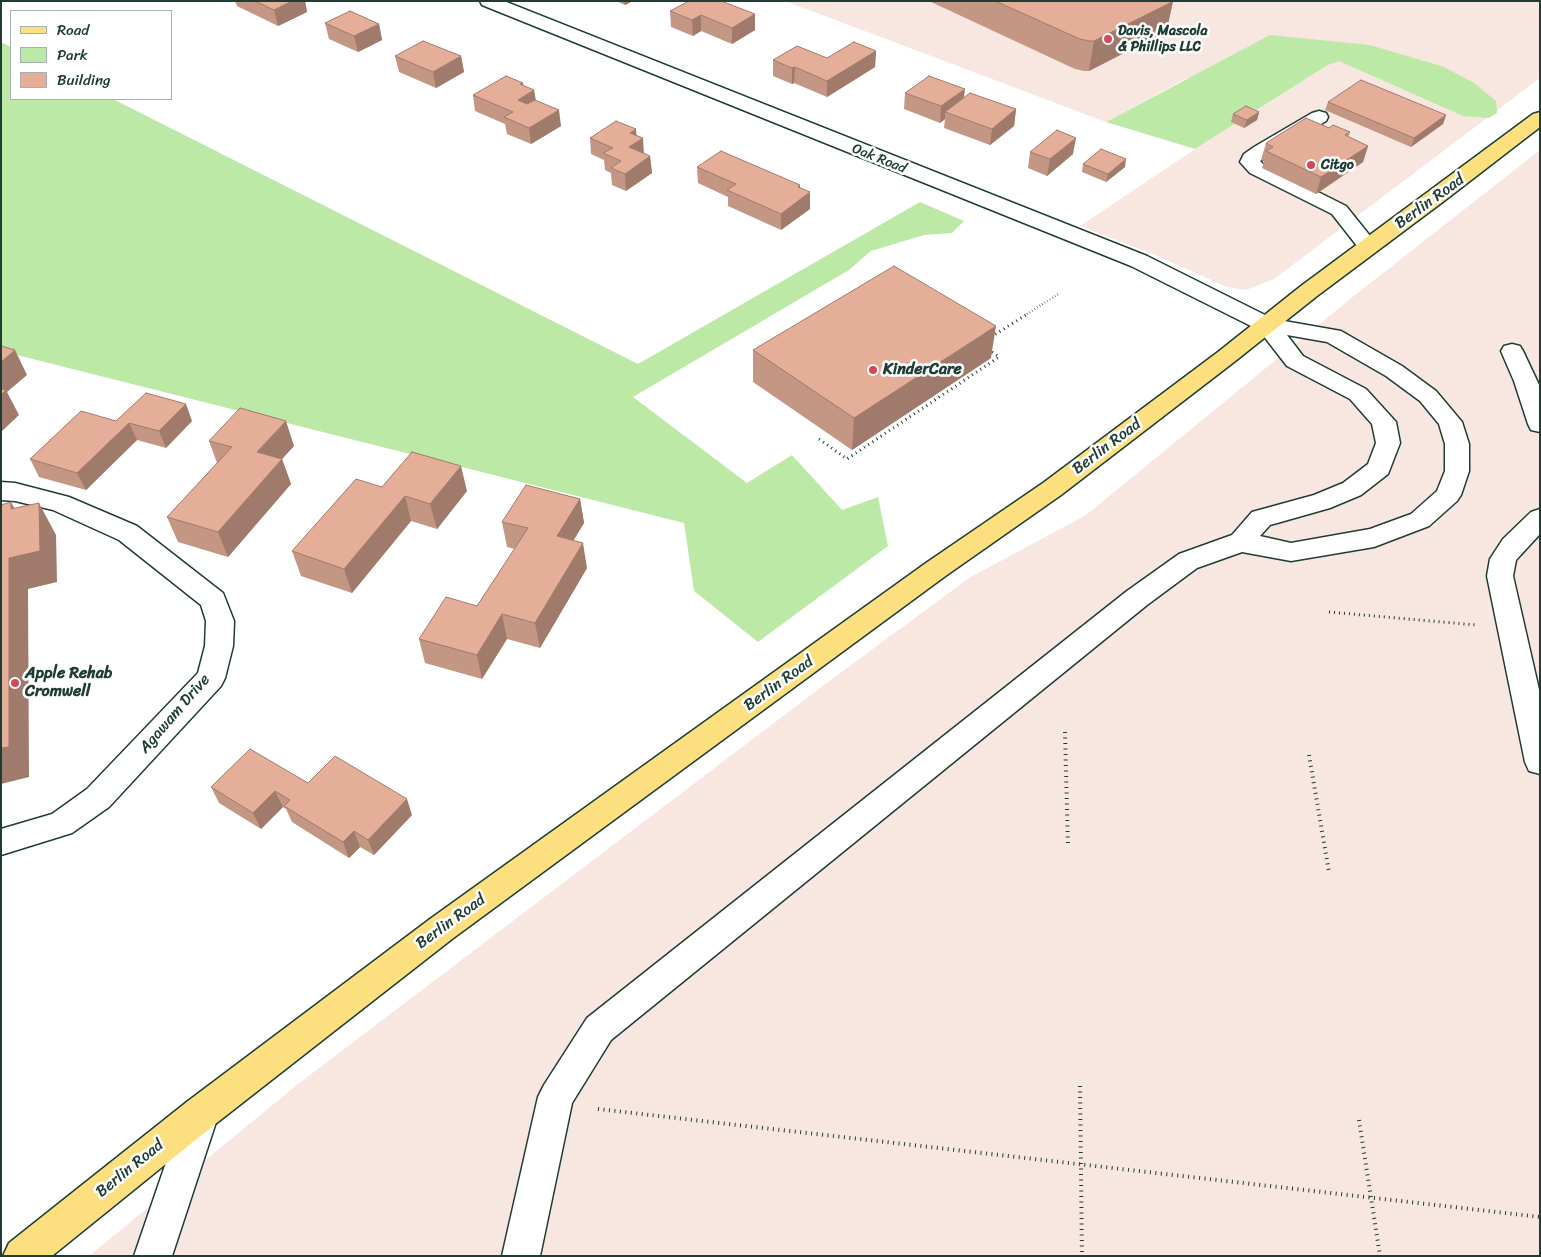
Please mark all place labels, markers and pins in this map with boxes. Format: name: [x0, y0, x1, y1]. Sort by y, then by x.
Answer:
place label: Davis, Mascola & Phillips LLC: [1118, 23, 1208, 56]
marker: Davis, Mascola & Phillips LLC: [1102, 33, 1114, 45]
place label: Citgo: [1321, 157, 1354, 173]
marker: Citgo: [1305, 159, 1317, 171]
place label: KinderCare: [883, 360, 962, 380]
marker: KinderCare: [867, 364, 879, 376]
place label: Apple Rehab Cromwell: [25, 664, 112, 702]
marker: Apple Rehab Cromwell: [9, 677, 21, 689]

